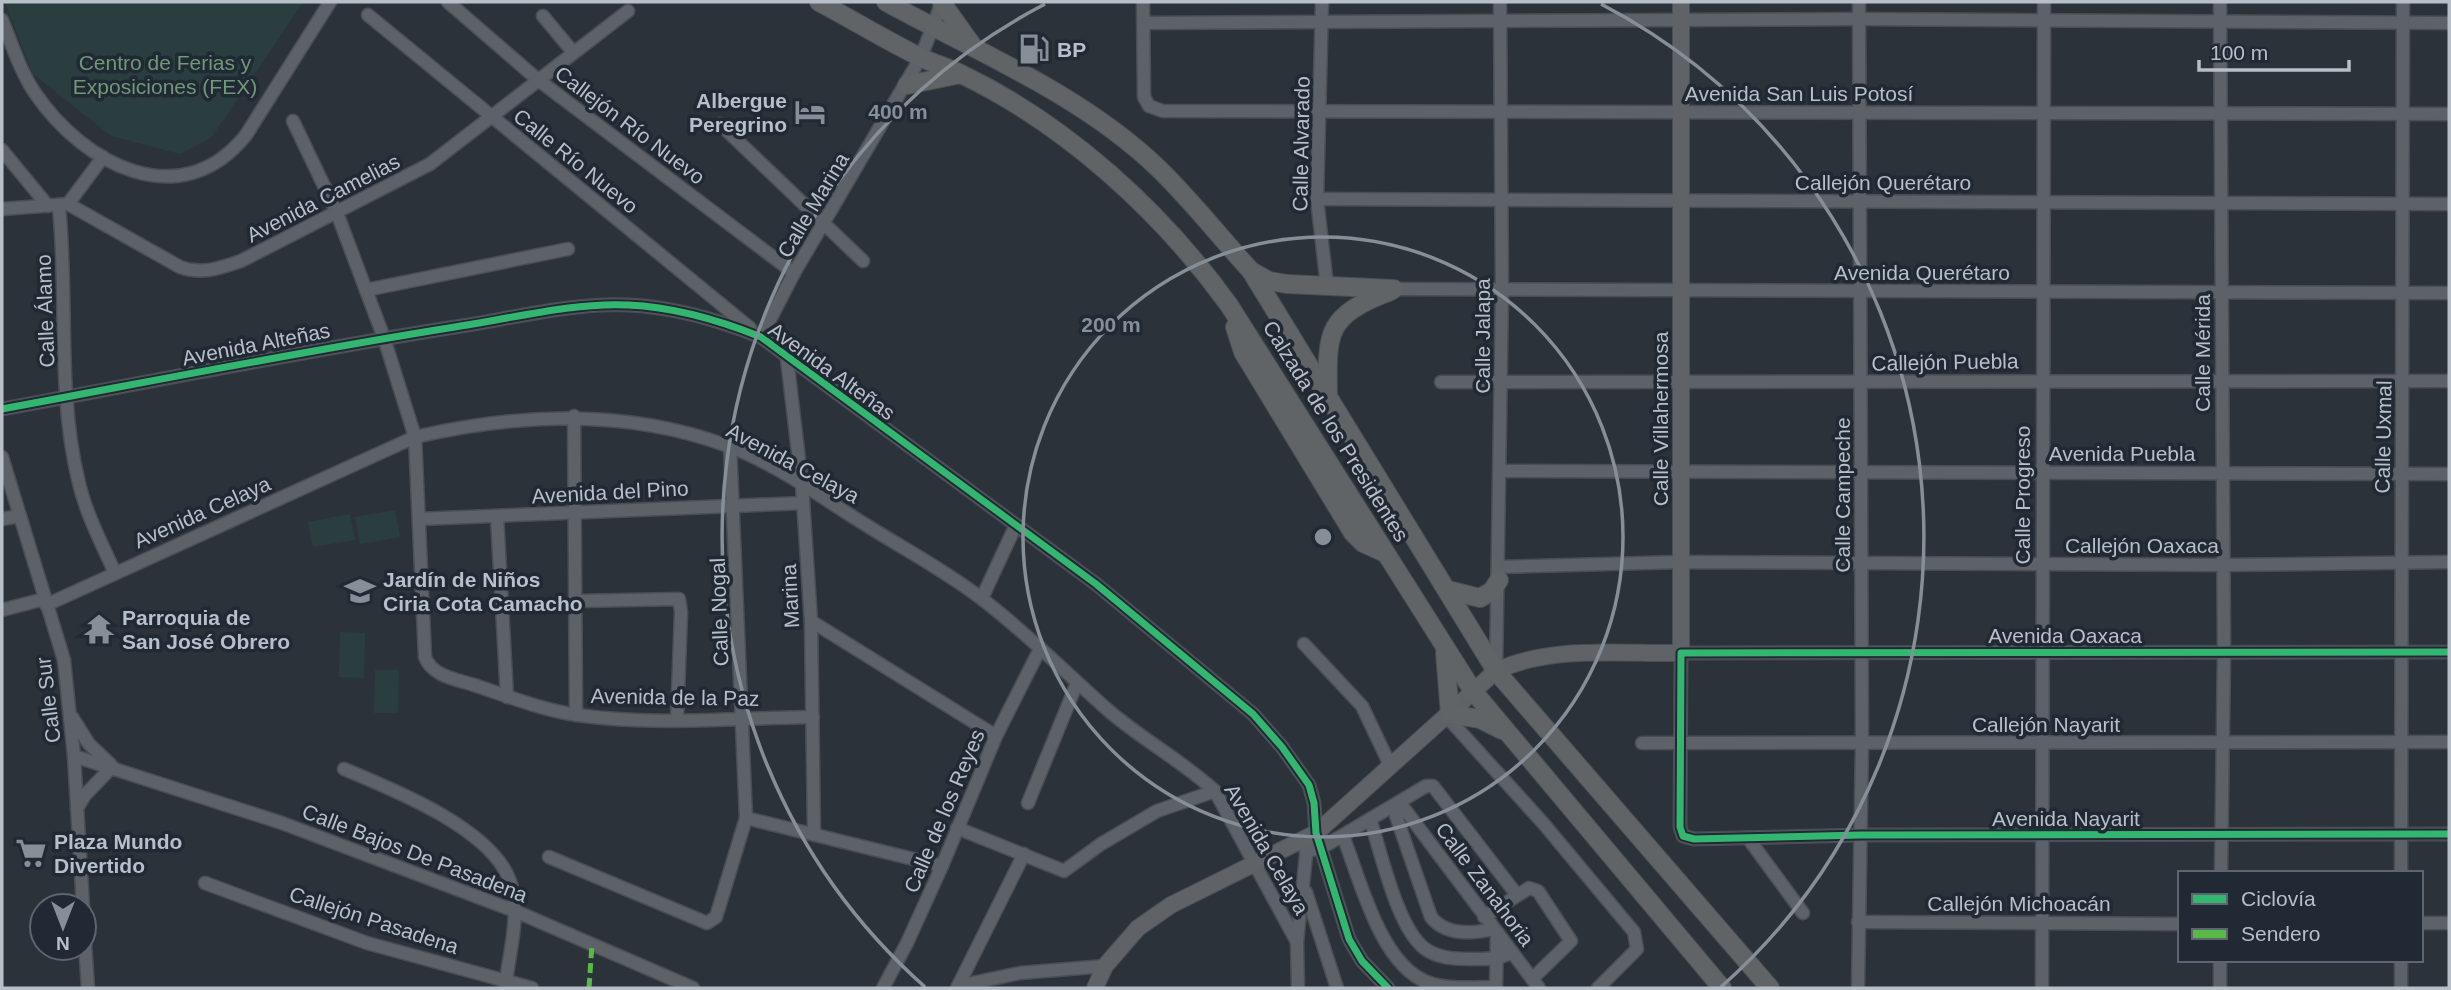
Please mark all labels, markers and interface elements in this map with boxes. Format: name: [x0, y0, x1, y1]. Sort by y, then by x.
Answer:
scale bar: [2199, 28, 2350, 72]
fuel station icon: BP: [1017, 32, 1051, 66]
place label: BP: [1057, 38, 1086, 61]
text: 100 m: [2210, 41, 2268, 64]
park label: Centro de Ferias y Exposiciones (FEX): [73, 51, 257, 98]
street label: Callejón Río Nuevo: [551, 61, 709, 189]
street label: Calle Alvarado: [1288, 76, 1314, 212]
street label: Avenida San Luis Potosí: [1685, 82, 1913, 105]
place label: Albergue Peregrino: [689, 89, 787, 136]
hotel icon: Albergue Peregrino: [793, 95, 827, 129]
text: 400 m: [868, 100, 928, 123]
street label: Calle Río Nuevo: [509, 104, 643, 218]
street label: Calle Marina: [773, 148, 853, 261]
street label: Avenida Camelias: [243, 149, 403, 247]
street label: Callejón Querétaro: [1795, 171, 1971, 194]
street label: Calle Álamo: [32, 254, 58, 368]
street label: Avenida Querétaro: [1834, 261, 2010, 284]
street label: Calle Jalapa: [1471, 278, 1494, 394]
street label: Calle Mérida: [2191, 294, 2214, 412]
text: 200 m: [1081, 313, 1141, 336]
street label: Calzada de los Presidentes: [1259, 317, 1413, 545]
street label: Avenida Alteñas: [180, 318, 332, 370]
street label: Avenida Alteñas: [764, 318, 900, 424]
street label: Calle Villahermosa: [1649, 331, 1672, 506]
street label: Callejón Puebla: [1871, 349, 2019, 375]
street label: Calle Uxmal: [2371, 380, 2395, 494]
street label: Calle Campeche: [1831, 417, 1854, 573]
street label: Avenida Celaya: [723, 418, 863, 508]
street label: Calle Progreso: [2011, 426, 2034, 564]
street label: Avenida Puebla: [2049, 442, 2196, 465]
street label: Avenida Celaya: [130, 472, 274, 552]
street label: Avenida del Pino: [531, 476, 689, 508]
centre of rings: [1311, 525, 1335, 549]
street label: Callejón Oaxaca: [2065, 534, 2219, 557]
street label: Calle Nogal: [706, 557, 732, 667]
street label: Marina: [777, 563, 803, 629]
place label: Jardín de Niños Ciria Cota Camacho: [383, 568, 583, 615]
school or university icon: Jardín de Niños Ciria Cota Camacho: [343, 574, 377, 608]
place label: Parroquia de San José Obrero: [122, 606, 290, 653]
temple icon: Parroquia de San José Obrero: [82, 612, 116, 646]
street label: Avenida Oaxaca: [1988, 624, 2142, 647]
street label: Calle Sur: [31, 656, 65, 744]
street label: Avenida de la Paz: [590, 684, 760, 710]
street label: Callejón Nayarit: [1972, 713, 2120, 736]
street label: Calle de los Reyes: [899, 726, 989, 896]
street label: Avenida Celaya: [1220, 780, 1314, 919]
street label: Calle Bajos De Pasadena: [299, 799, 531, 907]
street label: Avenida Nayarit: [1992, 807, 2140, 830]
street label: Calle Zanahoria: [1431, 818, 1539, 950]
place label: Plaza Mundo Divertido: [54, 830, 182, 877]
supermarket icon: Plaza Mundo Divertido: [14, 836, 48, 870]
legend: [2178, 871, 2423, 962]
street label: Callejón Pasadena: [287, 882, 462, 958]
text: Ciclovía: [2241, 887, 2316, 910]
north arrow: [28, 892, 98, 962]
street label: Callejón Michoacán: [1927, 892, 2111, 915]
text: Sendero: [2241, 922, 2320, 945]
text: N: [56, 933, 70, 954]

